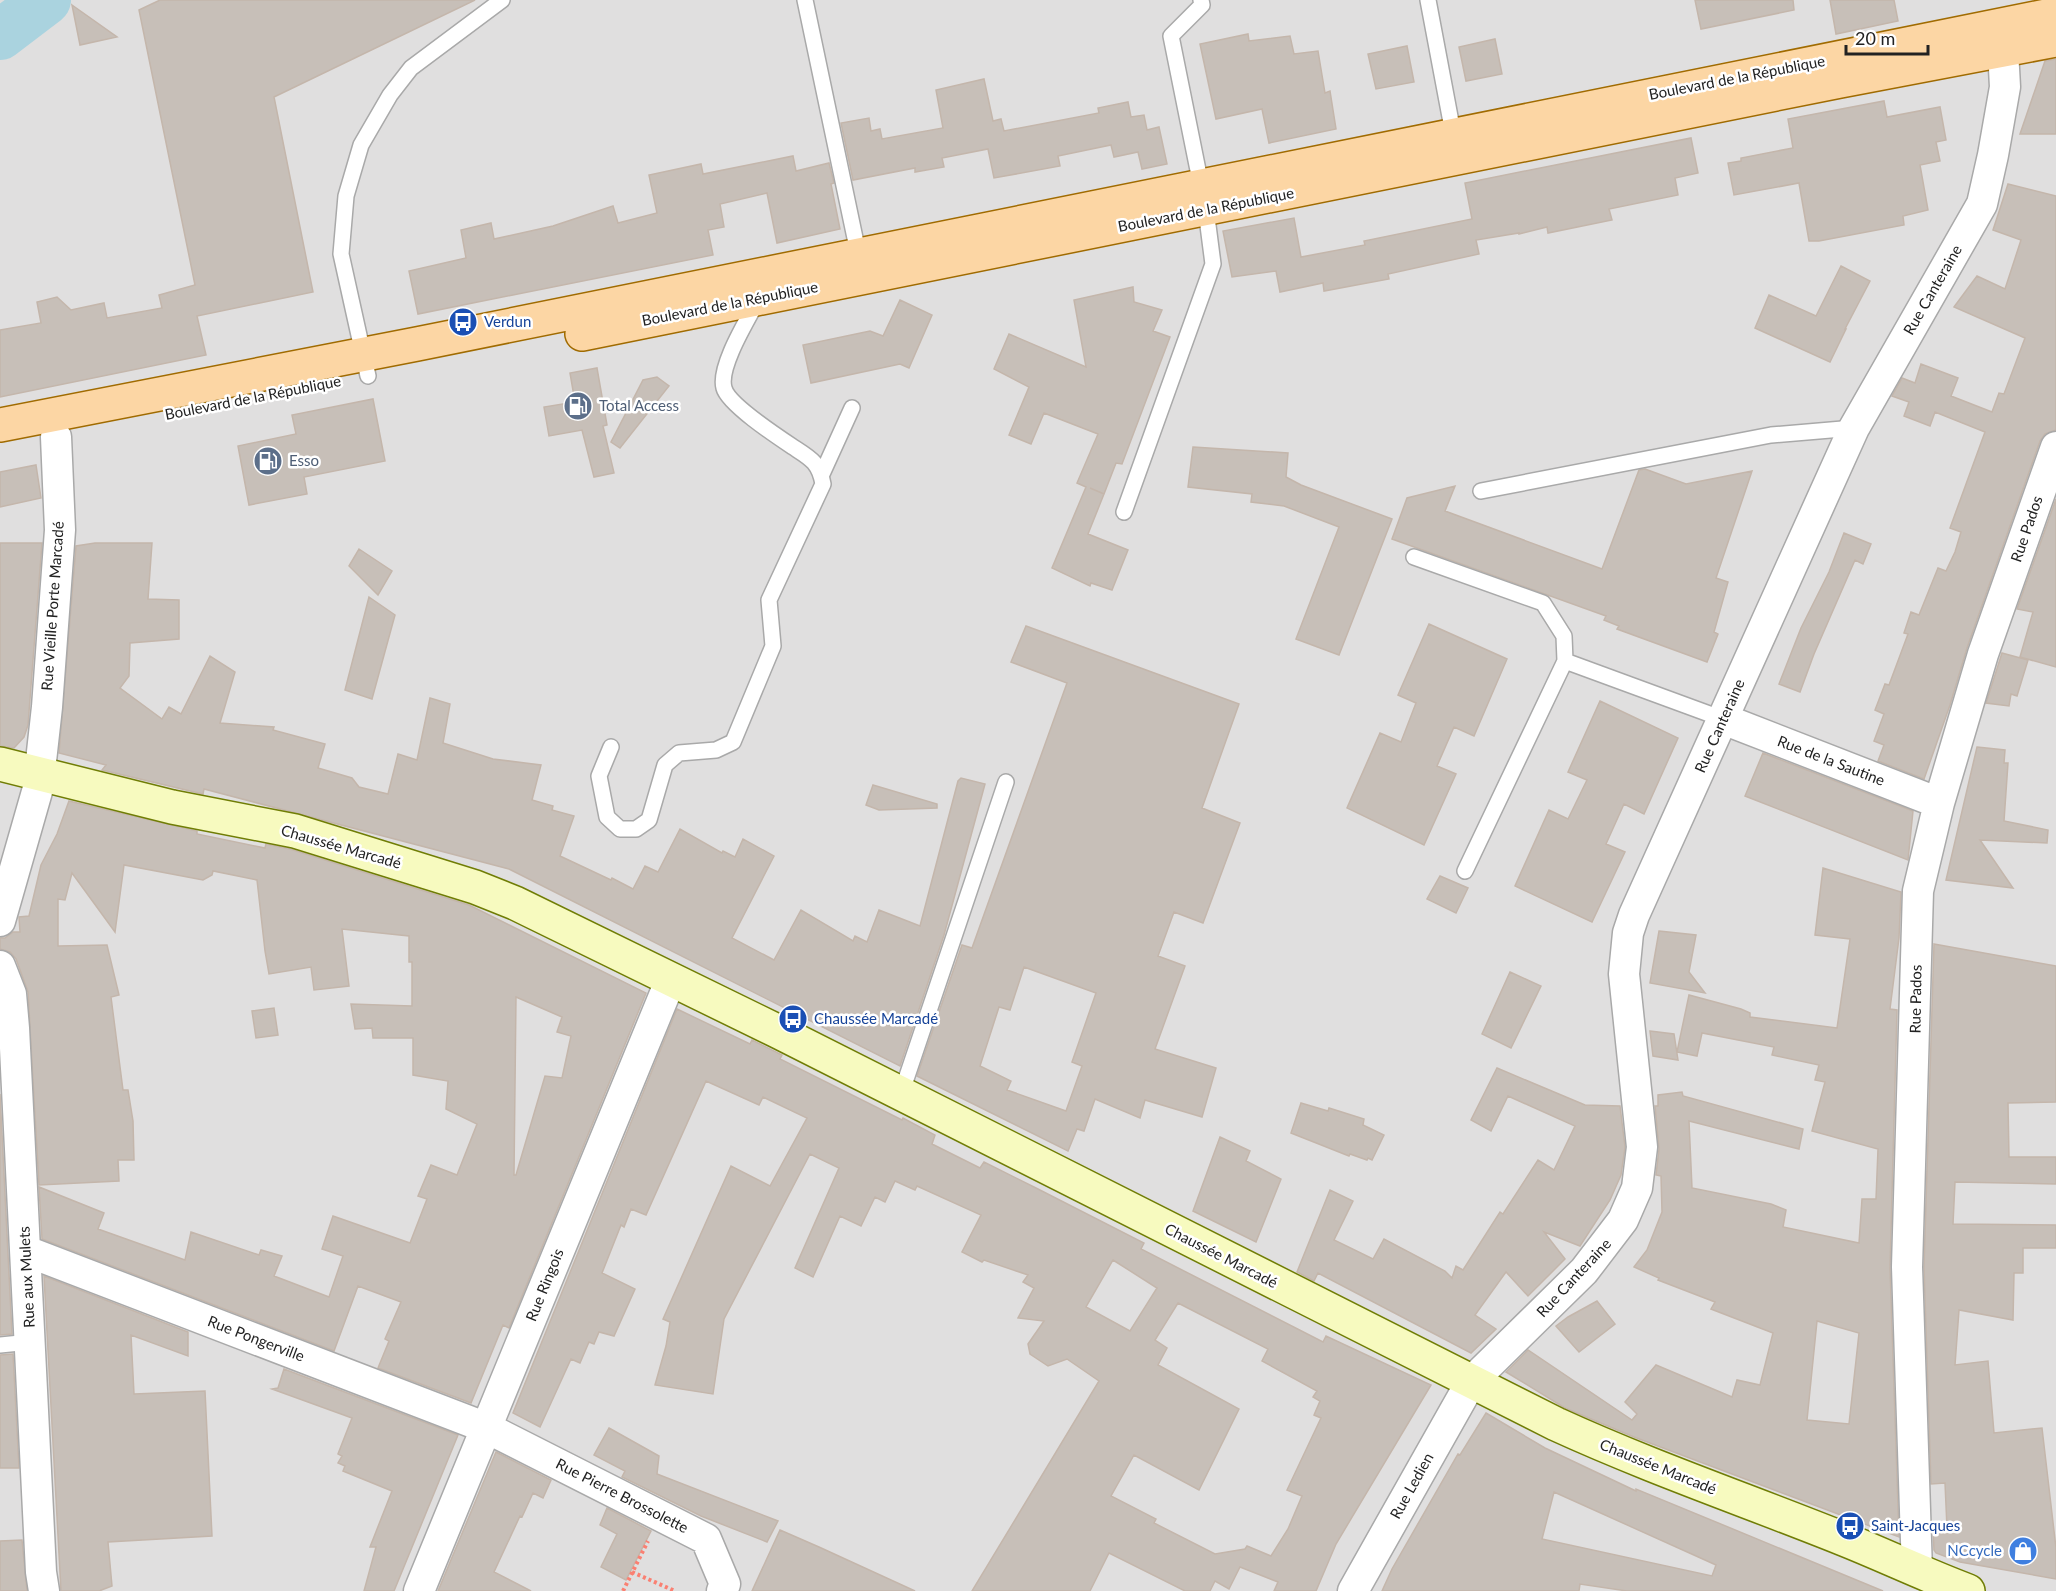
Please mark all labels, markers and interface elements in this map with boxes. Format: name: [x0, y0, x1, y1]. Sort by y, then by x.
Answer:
scale bar: [1846, 18, 1928, 56]
text: 20 m: [1855, 27, 1895, 49]
street label: Boulevard de la République: [1647, 51, 1826, 103]
street label: Boulevard de la République: [1116, 183, 1295, 235]
street label: Rue Canteraine: [1899, 241, 1965, 338]
street label: Boulevard de la République: [640, 277, 819, 329]
bus stop icon: Verdun: [447, 306, 479, 338]
place label: Verdun: [484, 312, 531, 330]
street label: Boulevard de la République: [163, 371, 342, 423]
fuel station icon: Total Access: [562, 390, 594, 422]
place label: Total Access: [599, 396, 679, 414]
fuel station icon: Esso: [252, 445, 284, 477]
place label: Esso: [289, 451, 319, 469]
street label: Rue Pados: [2006, 493, 2046, 564]
street label: Rue Vieille Porte Marcadé: [37, 521, 67, 691]
street label: Rue Canteraine: [1690, 676, 1748, 775]
street label: Rue de la Sautine: [1775, 731, 1888, 789]
street label: Chaussée Marcadé: [279, 820, 403, 872]
street label: Rue Pados: [1905, 964, 1925, 1034]
bus stop icon: Chaussée Marcadé: [777, 1003, 809, 1035]
place label: Chaussée Marcadé: [814, 1009, 938, 1027]
street label: Chaussée Marcadé: [1162, 1219, 1281, 1291]
street label: Rue aux Mulets: [14, 1226, 38, 1328]
street label: Rue Canteraine: [1532, 1234, 1614, 1320]
street label: Rue Ringois: [521, 1246, 567, 1324]
street label: Rue Pongerville: [205, 1311, 307, 1365]
street label: Chaussée Marcadé: [1597, 1434, 1719, 1498]
street label: Rue Ledien: [1386, 1449, 1437, 1522]
street label: Rue Pierre Brossolette: [553, 1454, 692, 1536]
bus stop icon: Saint-Jacques: [1834, 1510, 1866, 1542]
place label: Saint-Jacques: [1871, 1516, 1960, 1534]
shop icon: NCcycle: [2007, 1535, 2039, 1567]
place label: NCcycle: [1947, 1541, 2002, 1559]

